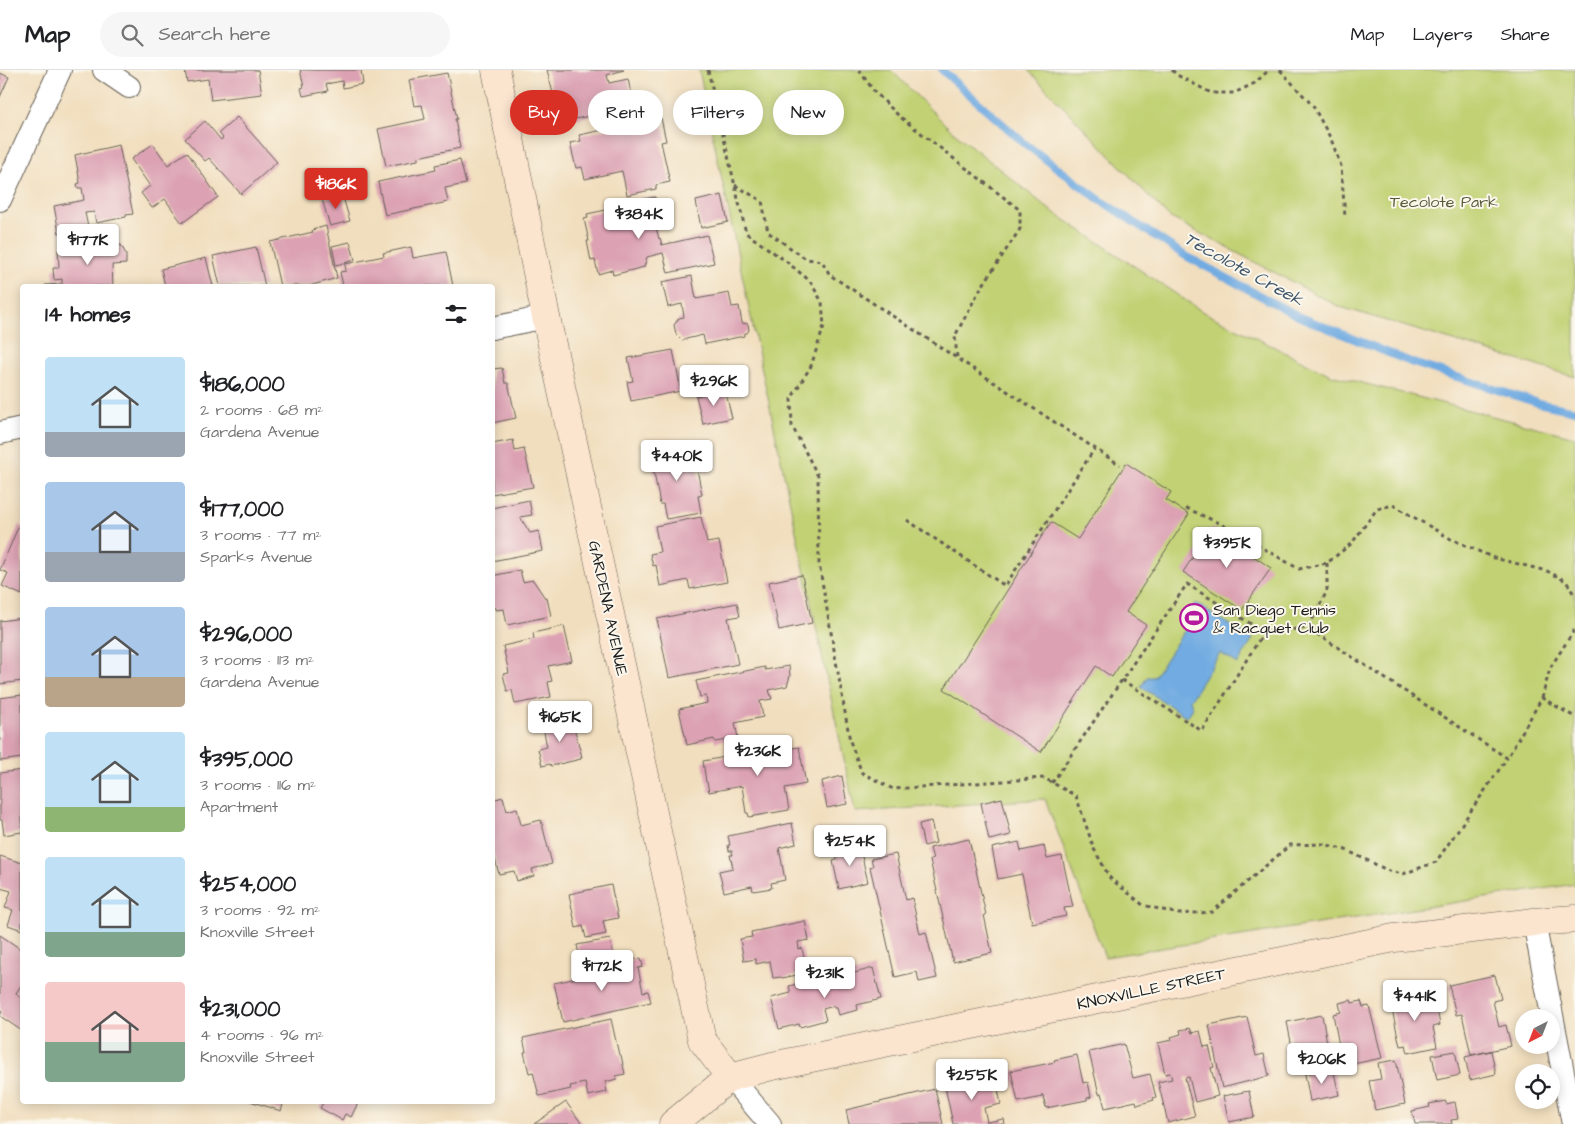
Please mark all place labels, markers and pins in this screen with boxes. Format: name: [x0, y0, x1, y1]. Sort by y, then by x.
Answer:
pin: $186K: [301, 168, 371, 210]
pin: $384K: [604, 198, 674, 240]
pin: $177K: [53, 224, 123, 266]
pin: $296K: [679, 364, 749, 407]
pin: $440K: [642, 440, 712, 482]
pin: $395K: [1192, 526, 1262, 569]
place label: San Diego Tennis & Racquet Club: [1213, 599, 1336, 639]
sports icon: San Diego Tennis & Racquet Club: [1179, 603, 1209, 633]
pin: $165K: [525, 700, 595, 743]
pin: $236K: [723, 734, 793, 777]
pin: $254K: [815, 824, 885, 867]
pin: $172K: [567, 950, 637, 992]
pin: $231K: [790, 956, 860, 999]
pin: $441K: [1380, 980, 1450, 1022]
pin: $206K: [1287, 1042, 1357, 1085]
pin: $255K: [937, 1058, 1007, 1101]

